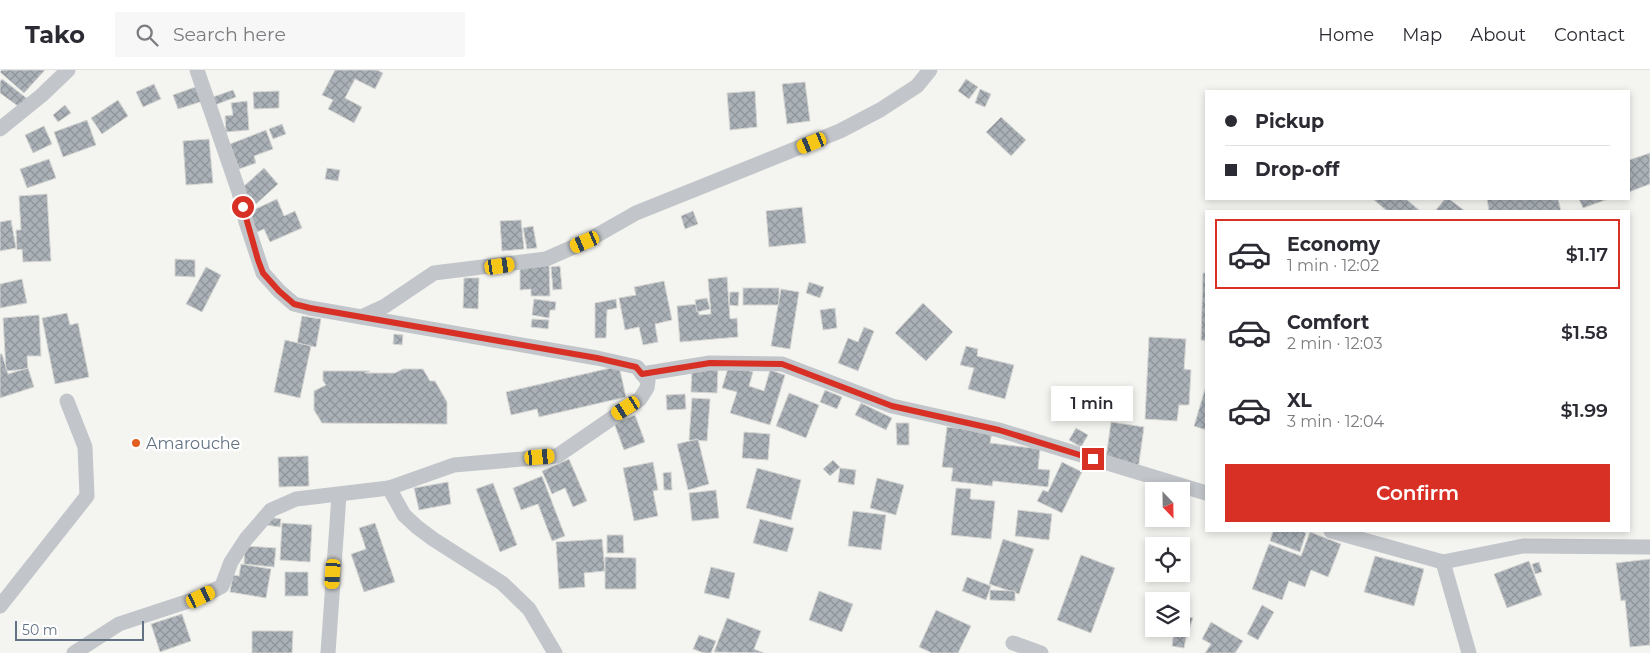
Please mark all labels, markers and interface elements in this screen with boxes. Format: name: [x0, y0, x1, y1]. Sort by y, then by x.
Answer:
search box: [115, 12, 465, 57]
text: Tako: [25, 20, 85, 49]
icon: search: [133, 21, 161, 49]
text: Search here: [173, 23, 286, 46]
text: Home: [1318, 24, 1374, 46]
text: Map: [1402, 24, 1442, 46]
text: About: [1470, 24, 1526, 46]
text: Contact: [1554, 24, 1625, 46]
text: Pickup: [1255, 110, 1324, 133]
car: [795, 130, 828, 156]
text: Drop-off: [1255, 158, 1339, 181]
route start: [232, 196, 254, 218]
car: [568, 229, 601, 255]
icon: car: [1227, 232, 1272, 277]
text: Economy: [1287, 233, 1380, 256]
text: $1.17: [1566, 243, 1608, 266]
car: [484, 256, 515, 276]
text: 1 min · 12:02: [1287, 256, 1379, 275]
icon: car: [1227, 310, 1272, 355]
text: Comfort: [1287, 311, 1369, 334]
text: $1.58: [1561, 321, 1608, 344]
text: 2 min · 12:03: [1287, 334, 1383, 353]
callout: 1 min: [1052, 386, 1134, 422]
icon: car: [1227, 388, 1272, 433]
text: XL: [1287, 389, 1312, 412]
car: [609, 394, 642, 422]
text: 1 min: [1071, 394, 1113, 413]
text: $1.99: [1561, 399, 1608, 422]
text: 3 min · 12:04: [1287, 412, 1384, 431]
place label: Amarouche: [146, 434, 240, 453]
marker: Amarouche: [130, 437, 142, 449]
car: [524, 448, 555, 466]
route end: [1082, 448, 1104, 470]
button: Confirm: [1225, 464, 1610, 522]
north arrow: [1145, 482, 1190, 528]
map controls: [1145, 482, 1190, 637]
button: locate: [1145, 537, 1190, 582]
car: [324, 559, 341, 589]
car: [184, 584, 217, 610]
button: layers: [1145, 592, 1190, 637]
scale bar: [15, 618, 144, 641]
text: 50 m: [22, 621, 58, 639]

